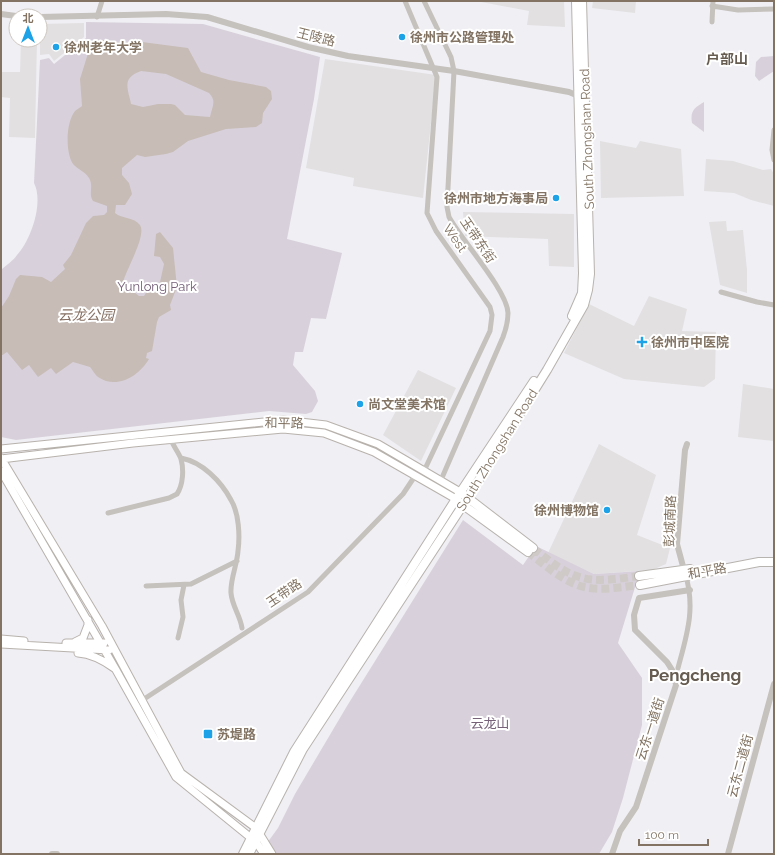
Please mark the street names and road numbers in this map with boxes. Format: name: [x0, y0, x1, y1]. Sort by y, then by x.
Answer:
street label: 王陵路: [295, 25, 337, 49]
street label: South Zhongshan Road: [577, 68, 597, 210]
street label: 玉带东街: [457, 214, 499, 266]
street label: West: [440, 221, 470, 256]
street label: South Zhongshan Road: [453, 386, 541, 514]
street label: 和平路: [264, 415, 304, 431]
street label: 彭城南路: [662, 495, 678, 547]
street label: 和平路: [686, 560, 728, 582]
street label: 玉带路: [264, 576, 304, 610]
street label: 云东一道街: [633, 696, 667, 762]
street label: 云东二道街: [724, 733, 756, 799]

